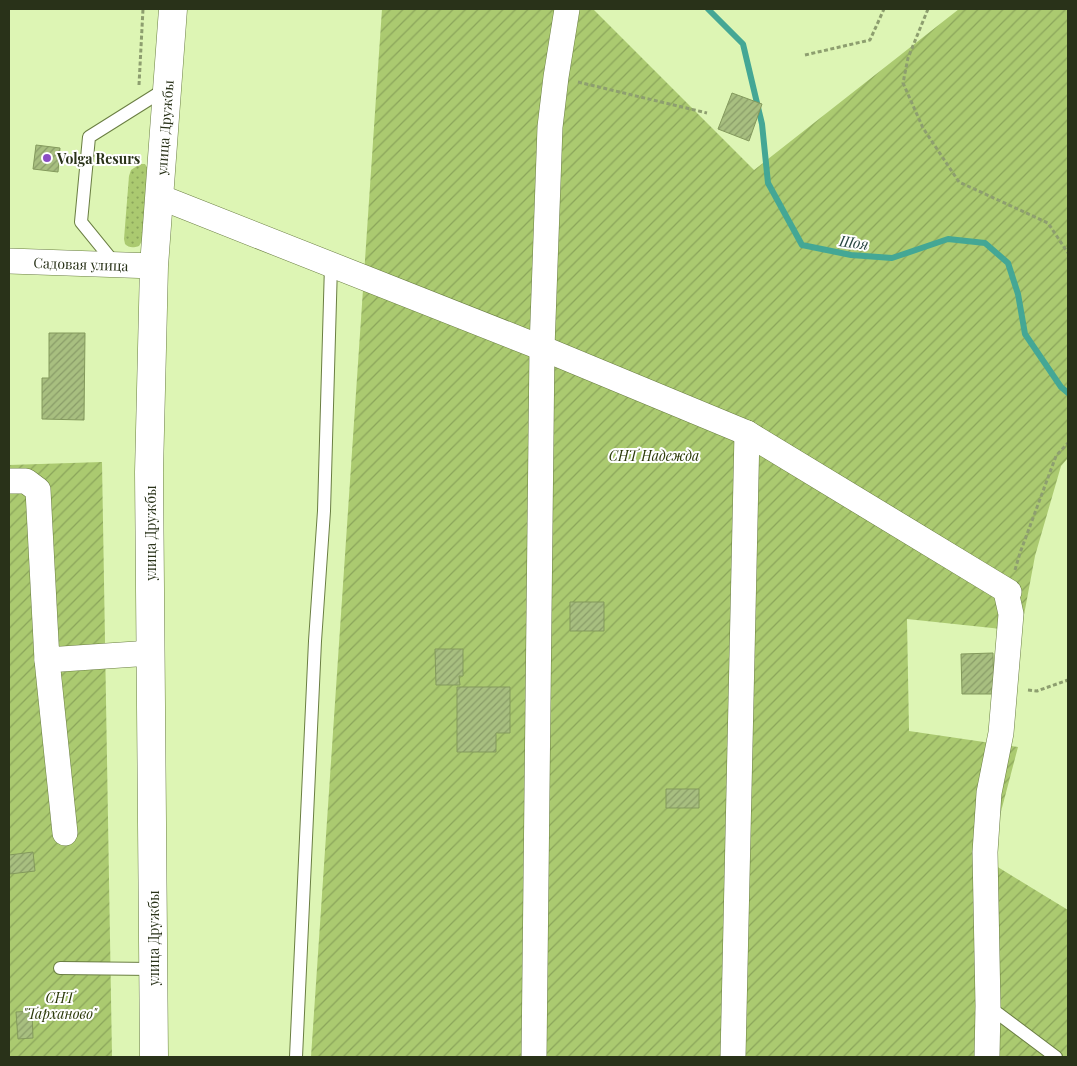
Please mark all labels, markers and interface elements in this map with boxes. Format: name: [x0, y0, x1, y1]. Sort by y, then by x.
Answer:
street label: улица Дружбы: [151, 79, 177, 177]
place label: Volga Resurs: [56, 149, 140, 168]
marker: Volga Resurs: [41, 152, 53, 164]
water label: Шоя: [837, 230, 870, 254]
street label: Садовая улица: [33, 252, 129, 275]
park label: СНТ Надежда: [609, 446, 699, 465]
street label: улица Дружбы: [141, 485, 160, 582]
street label: улица Дружбы: [144, 890, 163, 987]
park label: СНТ "Тарханово": [23, 988, 98, 1023]

